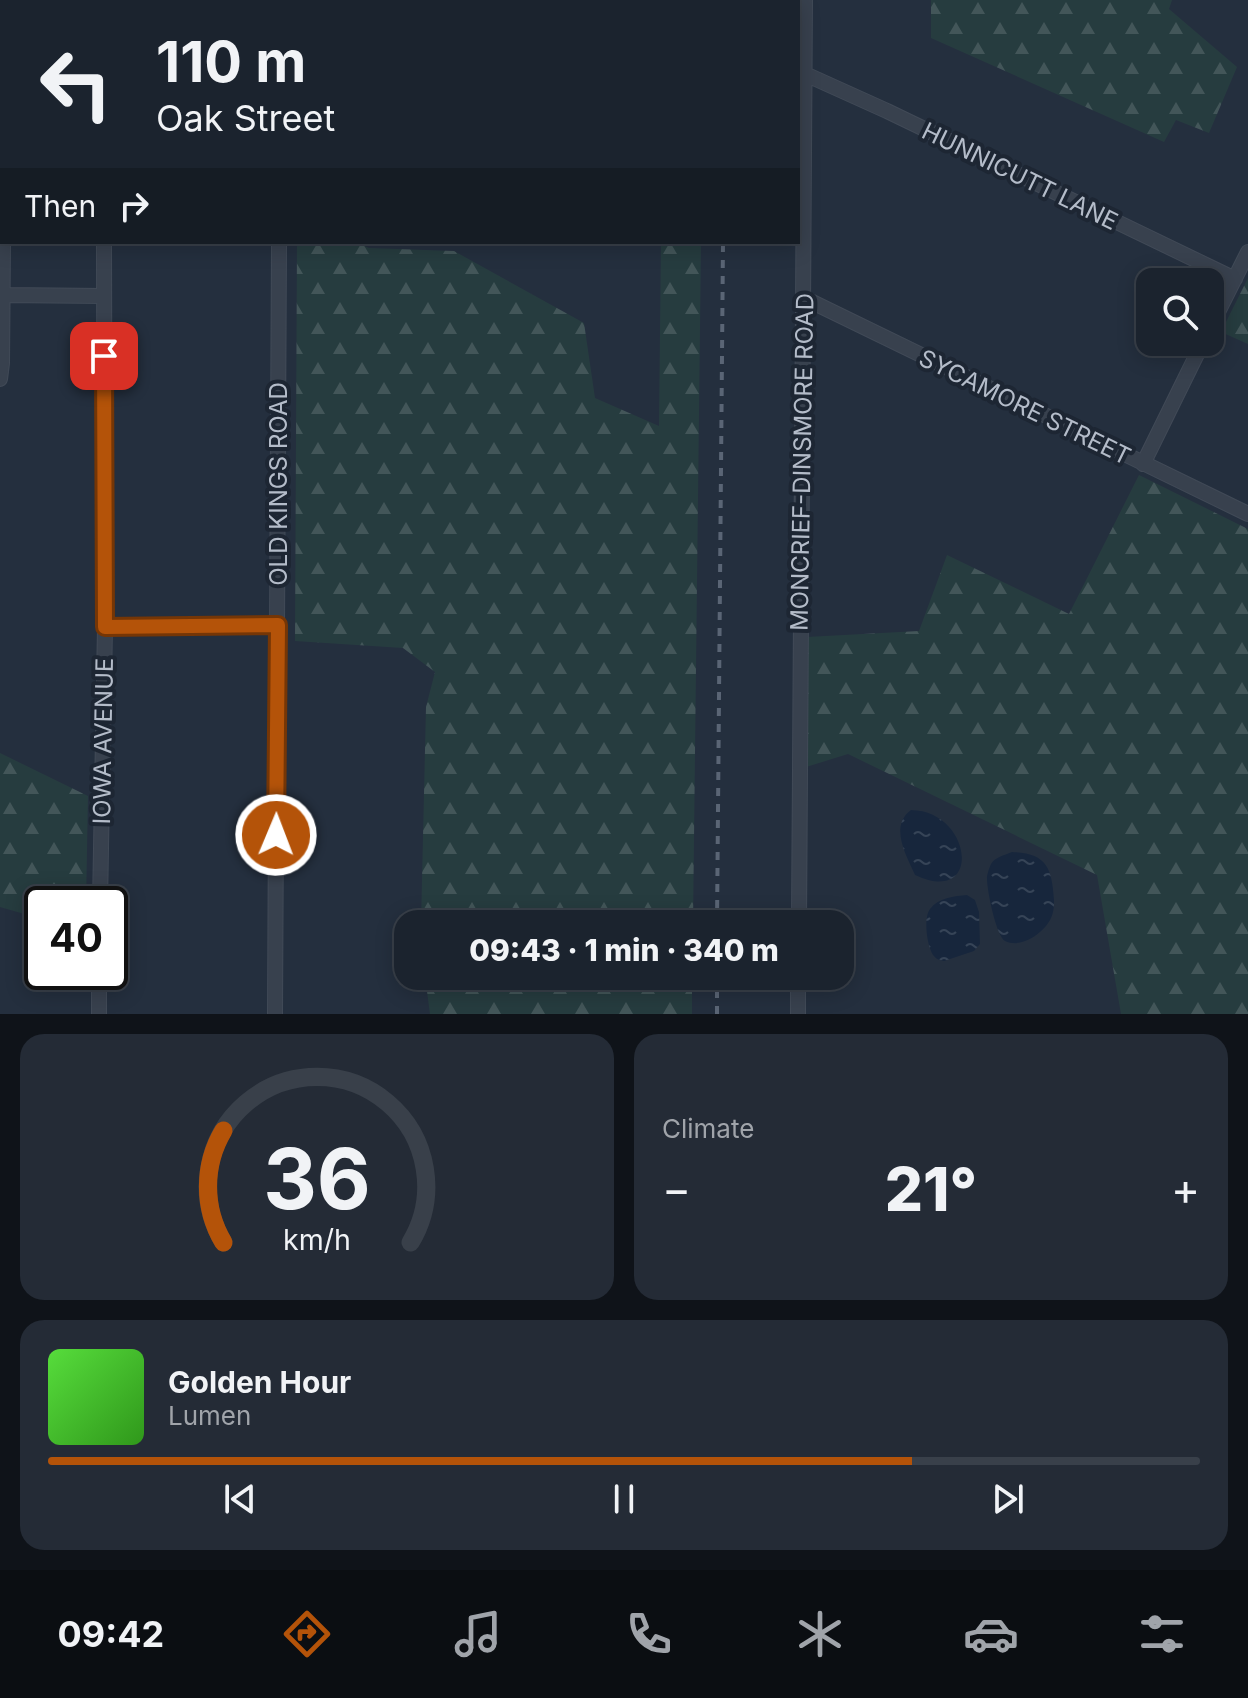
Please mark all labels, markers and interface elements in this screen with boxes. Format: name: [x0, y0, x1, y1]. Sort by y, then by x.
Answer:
text: 110 m: [156, 28, 306, 96]
icon: left: [24, 32, 128, 136]
text: Oak Street: [156, 96, 335, 140]
street label: HUNNICUTT LANE: [917, 116, 1123, 236]
icon: right: [112, 184, 156, 228]
text: Then: [24, 188, 96, 224]
map controls: [1136, 268, 1224, 356]
button: search: [1136, 268, 1224, 356]
street label: MONCRIEF-DINSMORE ROAD: [785, 293, 819, 631]
pin: [70, 322, 138, 390]
icon: arrive: [82, 334, 126, 378]
street label: SYCAMORE STREET: [914, 343, 1136, 471]
street label: OLD KINGS ROAD: [264, 382, 293, 586]
street label: IOWA AVENUE: [87, 657, 119, 825]
position arrow: [234, 793, 318, 877]
speed limit sign: 40: [24, 886, 128, 990]
text: 09:43 · 1 min · 340 m: [469, 932, 779, 968]
text: Climate: [662, 1113, 754, 1144]
text: 36: [263, 1128, 371, 1229]
text: 21°: [885, 1153, 977, 1225]
text: −: [662, 1162, 691, 1216]
text: +: [1171, 1162, 1200, 1216]
text: km/h: [283, 1222, 351, 1257]
text: Golden Hour: [168, 1364, 351, 1400]
text: Lumen: [168, 1400, 251, 1431]
icon: previous: [218, 1477, 262, 1521]
icon: pause: [602, 1477, 646, 1521]
icon: next: [986, 1477, 1030, 1521]
icon: directions: [279, 1606, 335, 1662]
icon: music: [450, 1606, 506, 1662]
icon: phone: [621, 1606, 677, 1662]
icon: climate: [792, 1606, 848, 1662]
icon: car: [963, 1606, 1019, 1662]
icon: filters: [1134, 1606, 1190, 1662]
text: 09:42: [58, 1612, 164, 1656]

